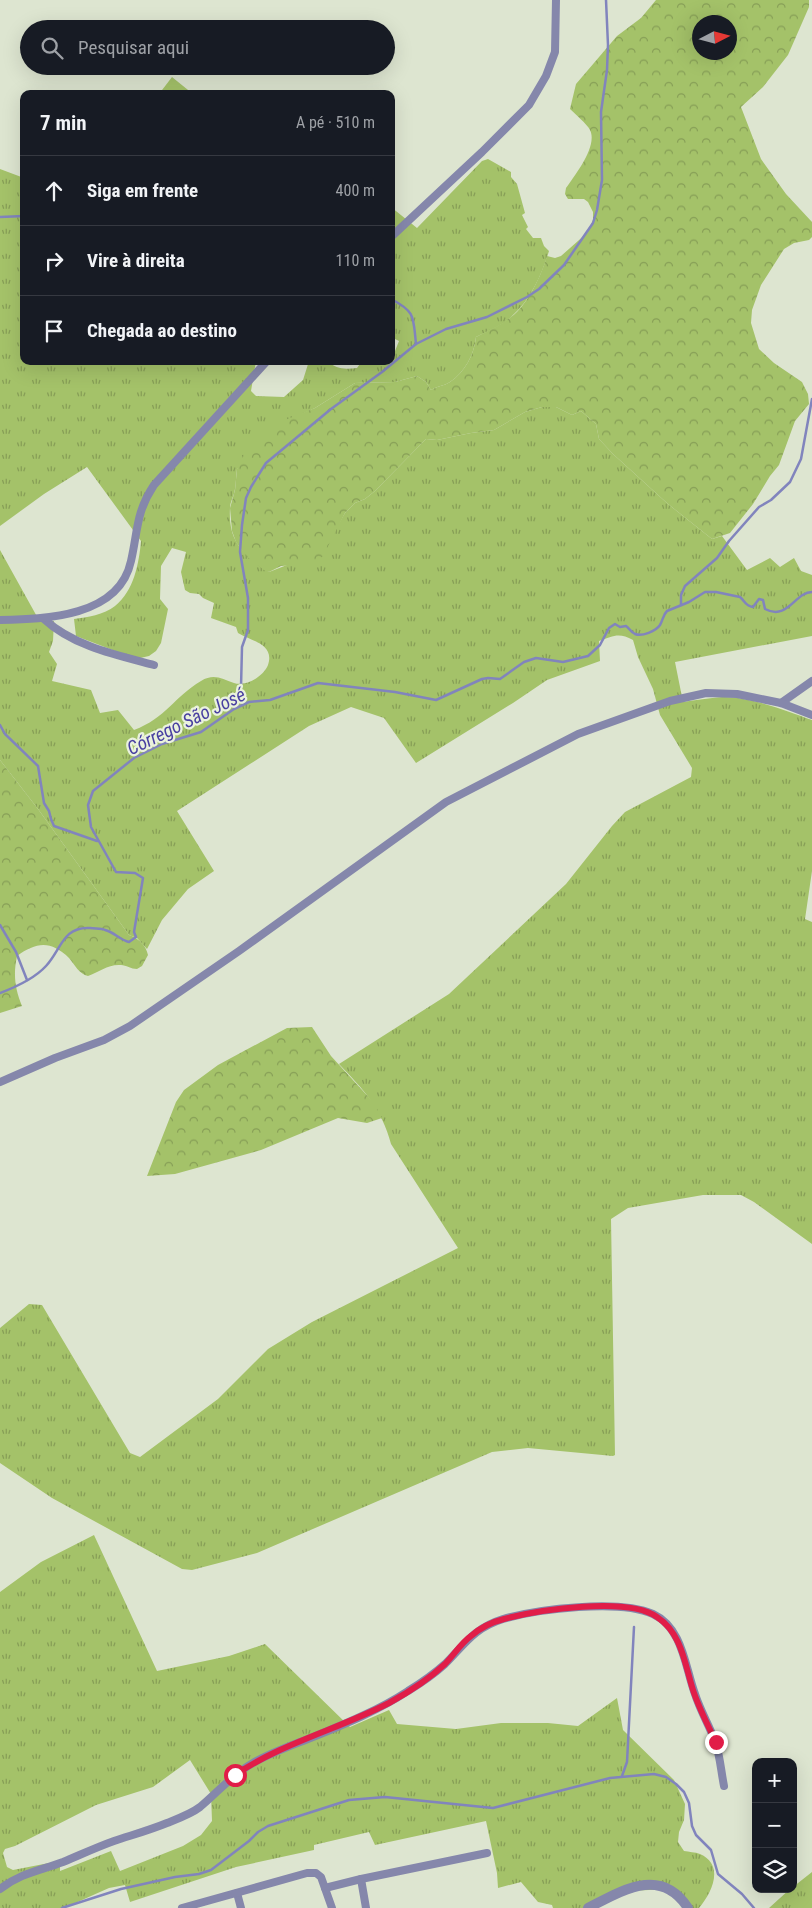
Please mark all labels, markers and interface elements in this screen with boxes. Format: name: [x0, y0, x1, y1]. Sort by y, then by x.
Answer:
north arrow: [692, 15, 737, 60]
search box: [20, 20, 395, 75]
icon: search: [38, 34, 66, 62]
text: Pesquisar aqui: [78, 36, 189, 59]
text: 7 min: [40, 111, 87, 135]
text: A pé · 510 m: [296, 113, 375, 132]
icon: ahead: [40, 177, 68, 205]
text: Siga em frente: [87, 179, 198, 202]
text: 400 m: [336, 181, 375, 200]
icon: right: [40, 247, 68, 275]
text: Vire à direita: [87, 249, 185, 272]
text: 110 m: [336, 251, 375, 270]
icon: arrive: [40, 317, 68, 345]
text: Chegada ao destino: [87, 319, 237, 342]
water label: Córrego São José: [123, 683, 250, 760]
route end: [705, 1731, 728, 1754]
map controls: [752, 1758, 797, 1893]
button: +: [752, 1758, 797, 1803]
route start: [224, 1764, 247, 1787]
button: −: [752, 1803, 797, 1848]
button: layers: [752, 1848, 797, 1893]

